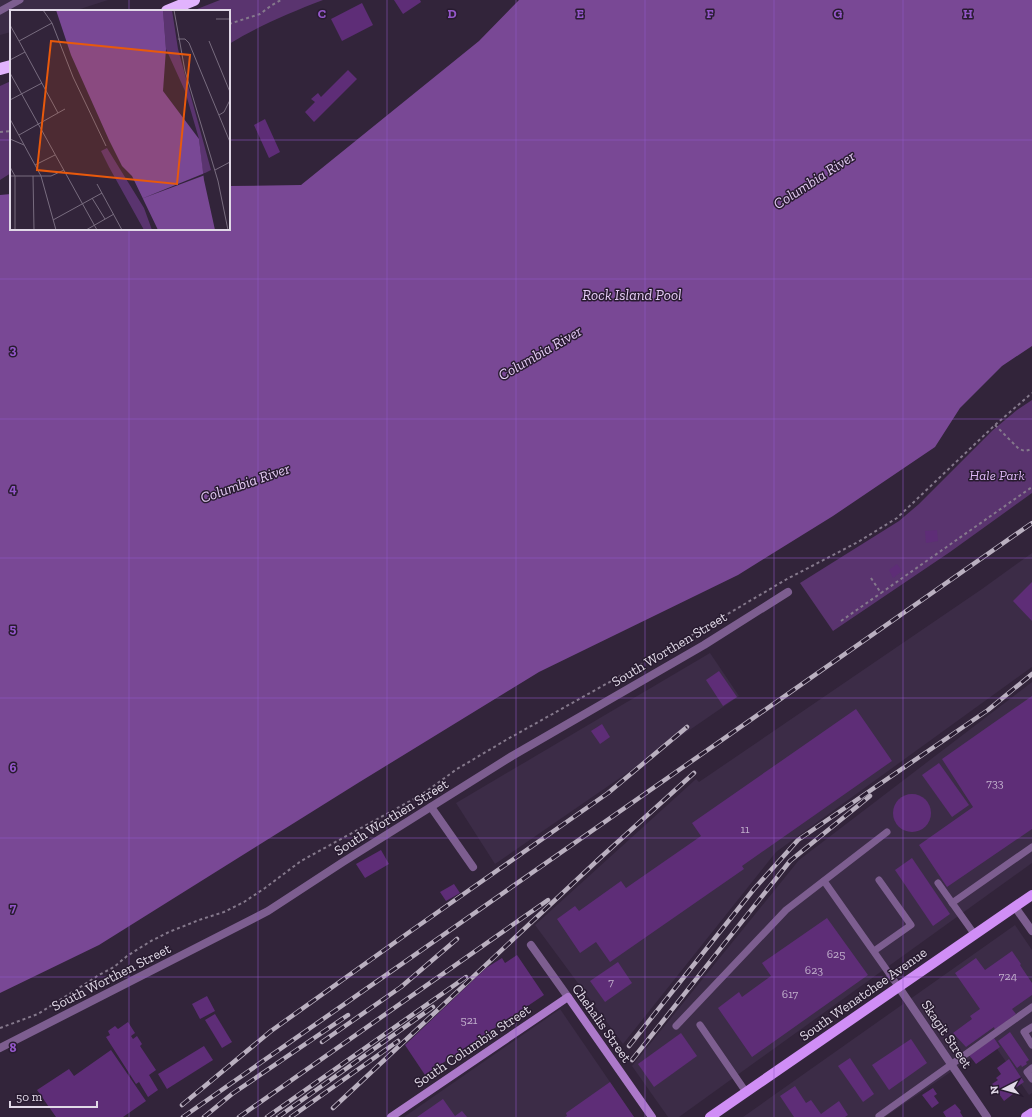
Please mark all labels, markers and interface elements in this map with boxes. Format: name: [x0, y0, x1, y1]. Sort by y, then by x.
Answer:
text: C: [318, 6, 326, 21]
text: D: [447, 6, 457, 21]
text: E: [576, 6, 584, 21]
text: F: [706, 6, 714, 21]
text: G: [834, 6, 843, 21]
text: H: [963, 6, 973, 21]
inset map: [10, 10, 230, 230]
water label: Columbia River: [770, 147, 859, 213]
water label: Rock Island Pool: [582, 286, 682, 304]
water label: Columbia River: [495, 321, 586, 384]
text: 3: [10, 342, 17, 357]
water label: Columbia River: [198, 459, 293, 507]
park label: Hale Park: [969, 467, 1025, 484]
text: 4: [9, 481, 17, 496]
street label: South Worthen Street: [609, 608, 731, 691]
text: 5: [10, 621, 17, 636]
text: 6: [10, 760, 17, 775]
street label: South Worthen Street: [331, 775, 452, 859]
house number: 733: [986, 776, 1004, 790]
house number: 11: [740, 822, 750, 836]
text: 7: [10, 900, 17, 915]
street label: South Worthen Street: [49, 940, 174, 1015]
street label: South Wenatchee Avenue: [796, 944, 931, 1045]
house number: 625: [827, 947, 845, 961]
house number: 623: [805, 963, 823, 977]
house number: 724: [999, 969, 1018, 983]
house number: 7: [608, 975, 614, 989]
street label: Chehalis Street: [568, 981, 635, 1066]
house number: 617: [782, 987, 799, 1001]
street label: Skagit Street: [918, 997, 976, 1072]
street label: South Columbia Street: [411, 1001, 534, 1092]
house number: 521: [461, 1013, 478, 1027]
text: 8: [9, 1040, 17, 1055]
north arrow: [984, 1069, 1024, 1109]
scale bar: [10, 1083, 97, 1109]
text: N: [988, 1085, 1001, 1095]
text: 50 m: [16, 1090, 43, 1104]

